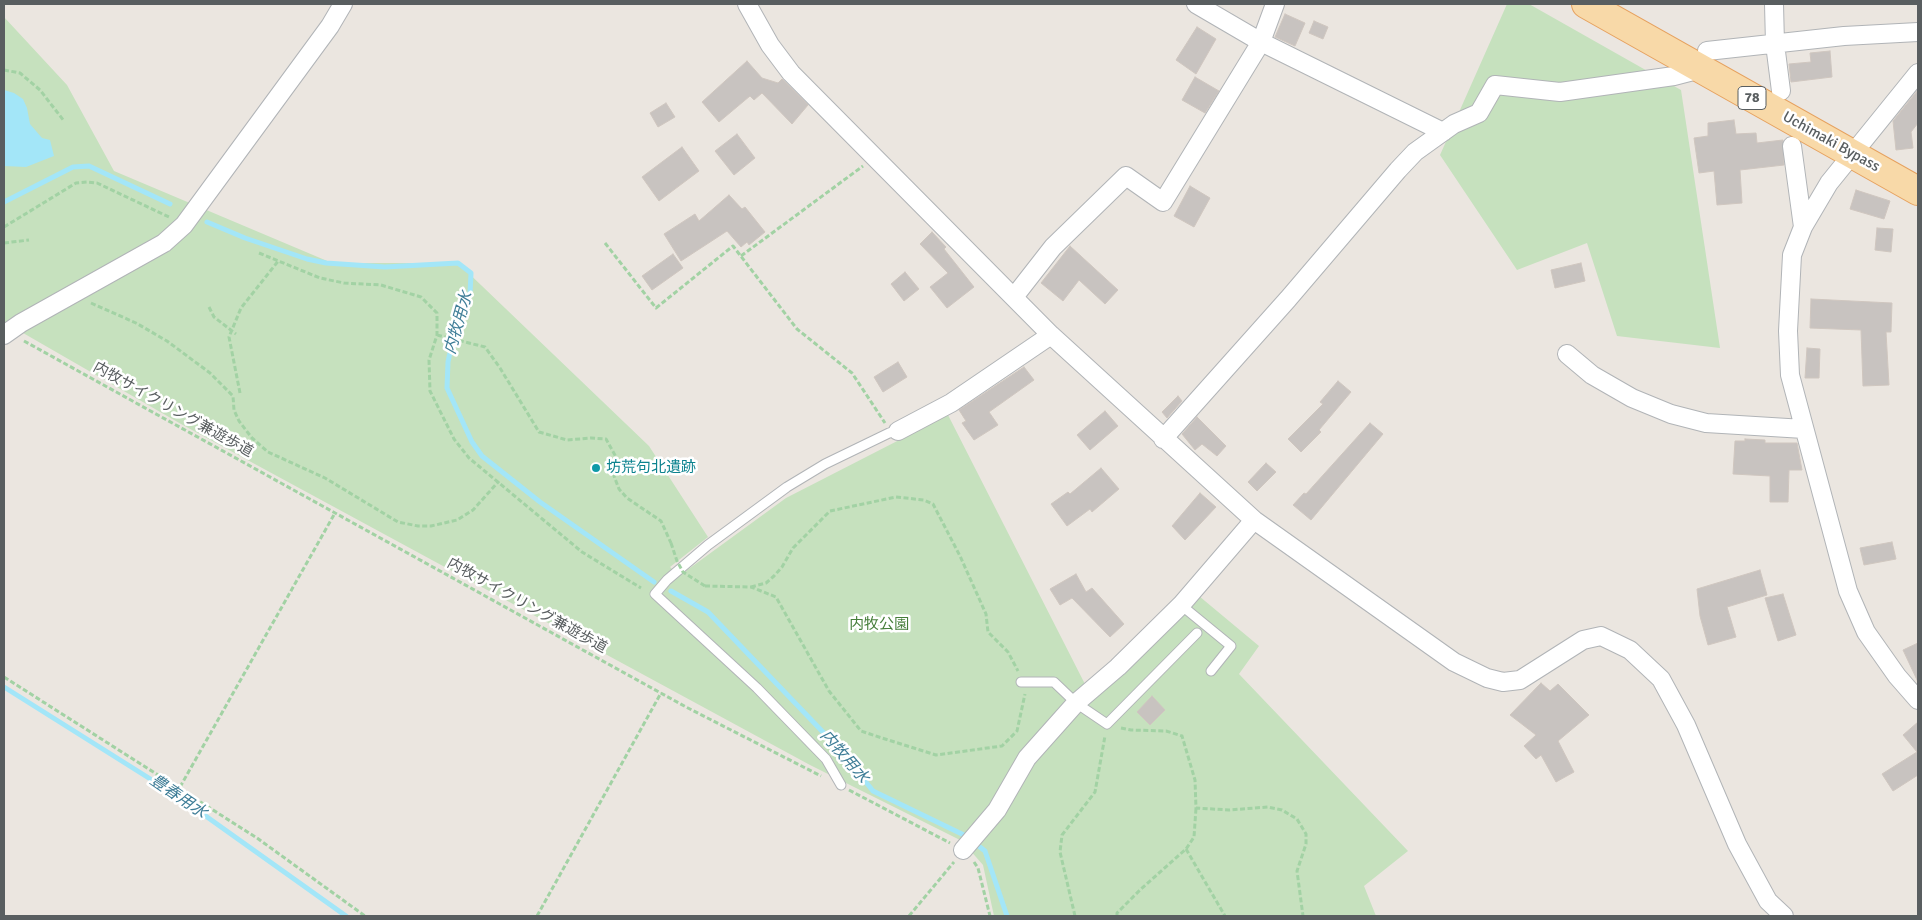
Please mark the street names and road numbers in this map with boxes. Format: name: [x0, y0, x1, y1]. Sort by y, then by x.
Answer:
road number: 78: [1738, 86, 1766, 110]
street label: Uchimaki Bypass: [1779, 108, 1883, 176]
street label: 内牧サイクリング兼遊歩道: [90, 358, 256, 462]
street label: 内牧サイクリング兼遊歩道: [444, 554, 610, 658]

